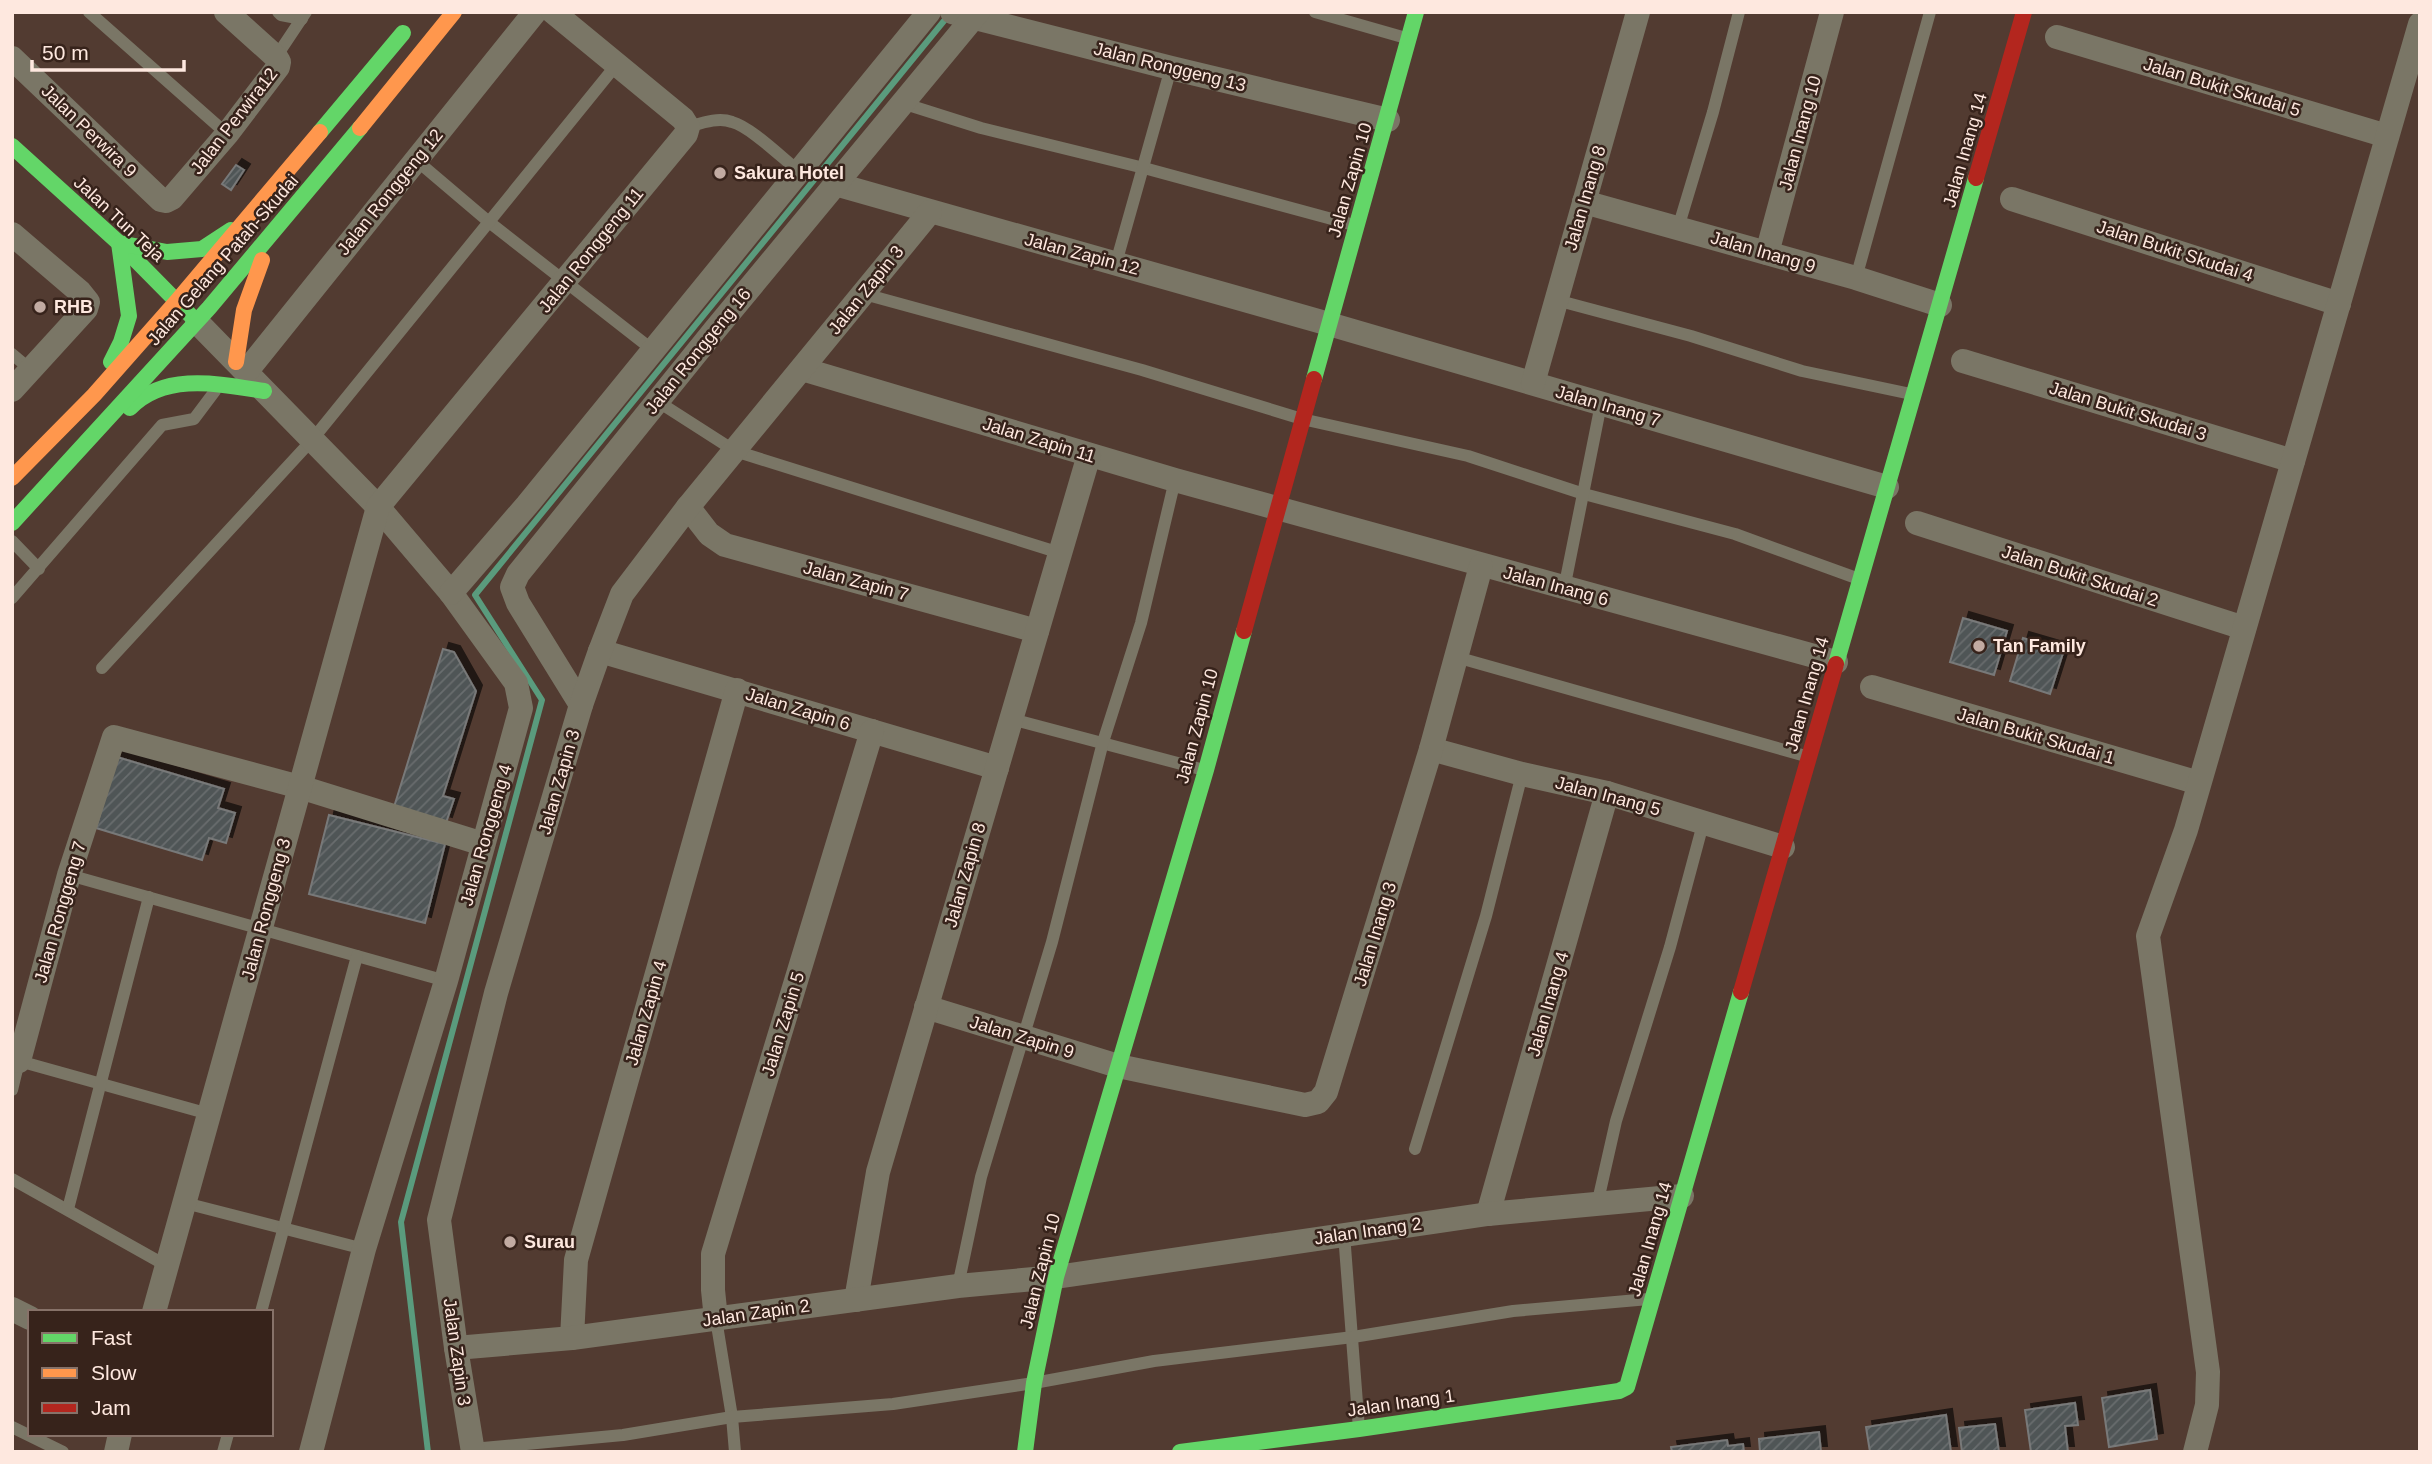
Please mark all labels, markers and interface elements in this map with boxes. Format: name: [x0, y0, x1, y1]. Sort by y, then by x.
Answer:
scale bar: [32, 28, 184, 72]
street label: Jalan Ronggeng 13: [1092, 38, 1248, 96]
text: 50 m: [42, 41, 89, 64]
street label: Jalan Bukit Skudai 5: [2141, 54, 2303, 120]
street label: Jalan Perwira12: [186, 64, 282, 178]
street label: Jalan Inang 10: [1775, 73, 1825, 193]
street label: Jalan Perwira 9: [37, 81, 141, 181]
street label: Jalan Inang 14: [1939, 90, 1991, 210]
street label: Jalan Zapin 10: [1324, 120, 1376, 240]
street label: Jalan Ronggeng 12: [333, 125, 447, 259]
street label: Jalan Inang 8: [1560, 143, 1610, 253]
place label: Sakura Hotel: [734, 163, 844, 183]
marker: Sakura Hotel: [712, 165, 728, 181]
street label: Jalan Gelang Patah-Skudai: [144, 171, 302, 349]
street label: Jalan Tun Teja: [70, 172, 169, 266]
street label: Jalan Ronggeng 11: [535, 184, 647, 316]
street label: Jalan Bukit Skudai 4: [2094, 216, 2256, 286]
street label: Jalan Inang 9: [1708, 227, 1818, 277]
street label: Jalan Zapin 12: [1022, 229, 1142, 279]
street label: Jalan Zapin 3: [824, 242, 908, 338]
street label: Jalan Ronggeng 16: [641, 284, 755, 418]
place label: RHB: [54, 297, 93, 317]
marker: RHB: [32, 299, 48, 315]
street label: Jalan Bukit Skudai 3: [2047, 378, 2209, 444]
street label: Jalan Inang 7: [1553, 381, 1663, 431]
street label: Jalan Zapin 11: [980, 413, 1098, 467]
street label: Jalan Bukit Skudai 2: [1999, 541, 2161, 611]
street label: Jalan Zapin 7: [801, 557, 911, 605]
street label: Jalan Inang 6: [1501, 562, 1611, 610]
street label: Jalan Inang 14: [1781, 634, 1833, 754]
place label: Tan Family: [1993, 636, 2086, 656]
marker: Tan Family: [1971, 638, 1987, 654]
street label: Jalan Zapin 10: [1172, 666, 1222, 786]
street label: Jalan Zapin 6: [743, 684, 853, 734]
street label: Jalan Bukit Skudai 1: [1955, 704, 2117, 768]
street label: Jalan Zapin 3: [534, 727, 584, 837]
street label: Jalan Ronggeng 4: [456, 762, 516, 908]
street label: Jalan Inang 5: [1553, 772, 1663, 820]
street label: Jalan Zapin 8: [940, 820, 990, 930]
street label: Jalan Ronggeng 3: [237, 836, 295, 982]
street label: Jalan Ronggeng 7: [30, 839, 90, 985]
street label: Jalan Inang 3: [1350, 879, 1400, 989]
street label: Jalan Inang 4: [1523, 949, 1573, 1059]
street label: Jalan Zapin 4: [621, 958, 671, 1068]
street label: Jalan Zapin 5: [758, 969, 808, 1079]
street label: Jalan Zapin 9: [967, 1012, 1077, 1062]
street label: Jalan Inang 14: [1624, 1179, 1676, 1299]
street label: Jalan Zapin 10: [1016, 1211, 1064, 1331]
street label: Jalan Inang 2: [1313, 1214, 1423, 1248]
place label: Surau: [524, 1232, 575, 1252]
marker: Surau: [502, 1234, 518, 1250]
street label: Jalan Zapin 2: [701, 1296, 811, 1330]
street label: Jalan Zapin 3: [440, 1297, 474, 1407]
legend: [28, 1310, 273, 1436]
text: Fast: [91, 1326, 132, 1349]
text: Slow: [91, 1361, 137, 1384]
street label: Jalan Inang 1: [1346, 1386, 1456, 1420]
text: Jam: [91, 1396, 131, 1419]

